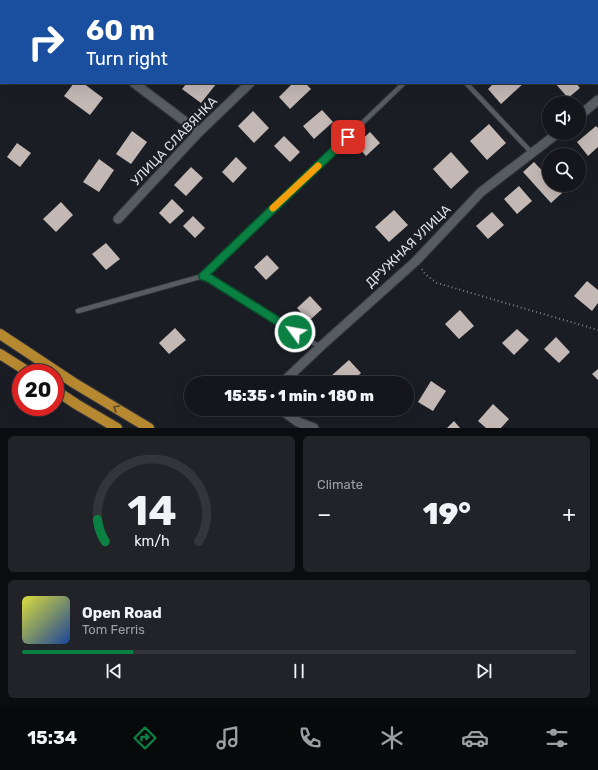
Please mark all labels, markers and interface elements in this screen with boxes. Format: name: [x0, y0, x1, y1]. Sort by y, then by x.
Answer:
text: 60 m: [86, 14, 155, 47]
icon: right: [20, 16, 72, 68]
text: Turn right: [86, 48, 168, 70]
street label: УЛИЦА СЛАВЯНКА: [128, 93, 220, 189]
map controls: [542, 96, 586, 192]
button: sound: [542, 96, 586, 140]
pin: [331, 120, 365, 154]
icon: arrive: [337, 126, 359, 148]
button: search: [542, 148, 586, 192]
street label: ДРУЖНАЯ УЛИЦА: [362, 201, 454, 290]
position arrow: [274, 311, 316, 353]
speed limit sign: 20: [12, 364, 64, 416]
text: 15:35 · 1 min · 180 m: [224, 387, 374, 405]
one-way arrow: [113, 405, 120, 413]
text: Climate: [317, 477, 363, 492]
text: 14: [127, 486, 176, 535]
text: 19°: [423, 496, 471, 532]
text: −: [317, 501, 331, 528]
text: +: [562, 501, 576, 528]
text: km/h: [134, 533, 169, 550]
text: Open Road: [82, 604, 162, 622]
text: Tom Ferris: [82, 622, 145, 637]
icon: previous: [103, 660, 125, 682]
icon: pause: [288, 660, 310, 682]
icon: next: [473, 660, 495, 682]
icon: directions: [131, 724, 159, 752]
icon: music: [214, 724, 242, 752]
icon: phone: [296, 724, 324, 752]
icon: climate: [378, 724, 406, 752]
icon: car: [461, 724, 489, 752]
icon: filters: [543, 724, 571, 752]
text: 15:34: [27, 727, 77, 749]

